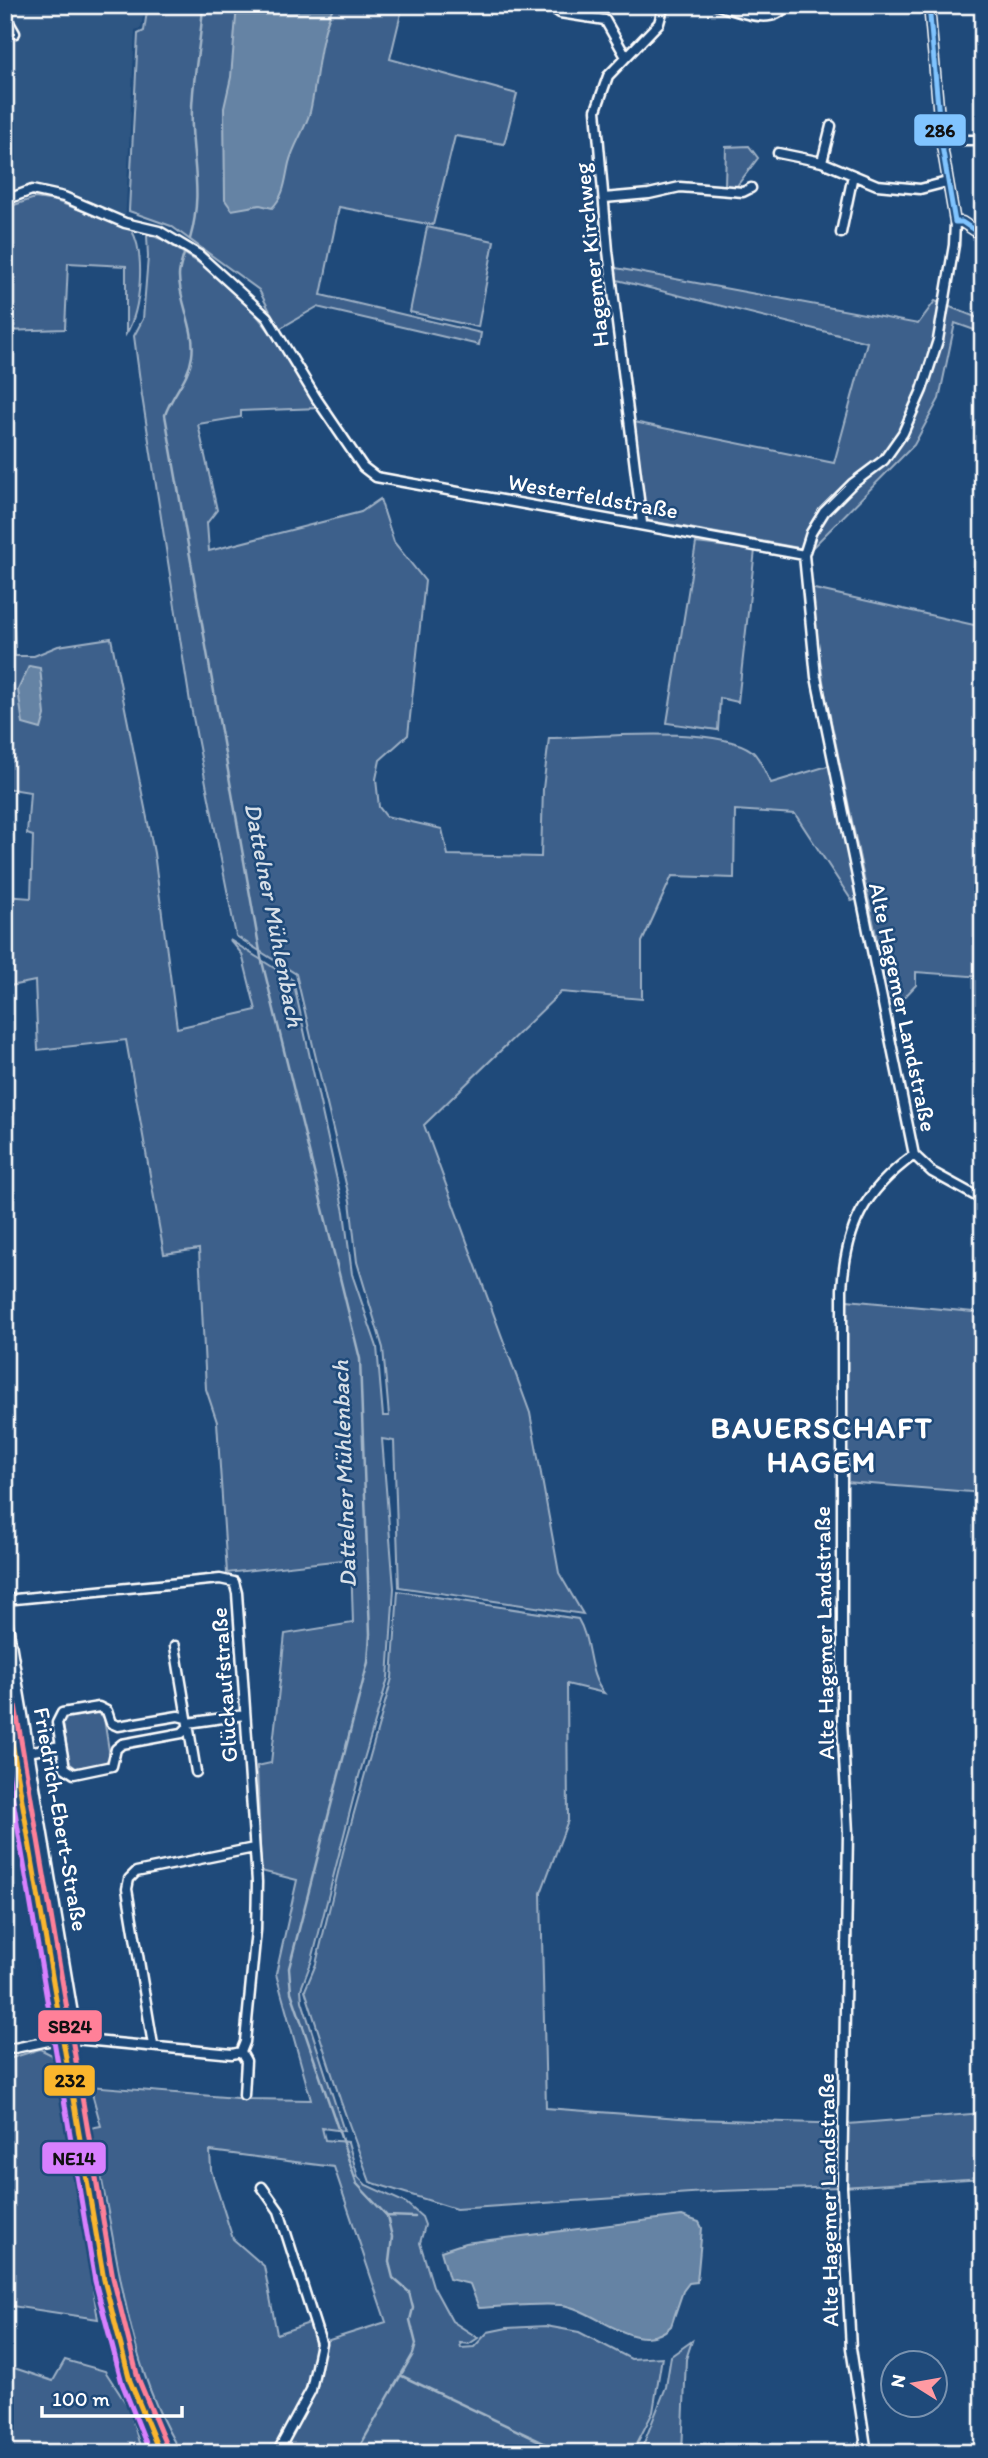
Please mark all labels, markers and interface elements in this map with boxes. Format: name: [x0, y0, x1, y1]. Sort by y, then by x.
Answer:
line badge: 286: [913, 113, 967, 147]
text: 286: [925, 119, 955, 142]
street label: Hagemer Kirchweg: [567, 161, 615, 349]
street label: Westerfeldstraße: [506, 467, 680, 525]
water label: Dattelner Mühlenbach: [239, 800, 311, 1030]
street label: Alte Hagemer Landstraße: [863, 880, 943, 1134]
water label: Dattelner Mühlenbach: [325, 1359, 362, 1588]
district label: BAUERSCHAFT HAGEM: [711, 1409, 933, 1480]
street label: Alte Hagemer Landstraße: [808, 1506, 840, 1760]
street label: Glückaufstraße: [205, 1606, 243, 1764]
street label: Friedrich-Ebert-Straße: [28, 1705, 94, 1933]
line badge: SB24: [37, 2009, 103, 2043]
text: SB24: [48, 2015, 93, 2038]
line badge: 232: [43, 2064, 96, 2097]
text: 232: [55, 2069, 85, 2092]
street label: Alte Hagemer Landstraße: [812, 2073, 844, 2327]
line badge: NE14: [41, 2141, 107, 2175]
text: NE14: [52, 2147, 96, 2170]
north arrow: [880, 2350, 950, 2420]
text: N: [885, 2372, 910, 2389]
scale bar: [42, 2374, 182, 2418]
text: 100 m: [52, 2386, 110, 2411]

